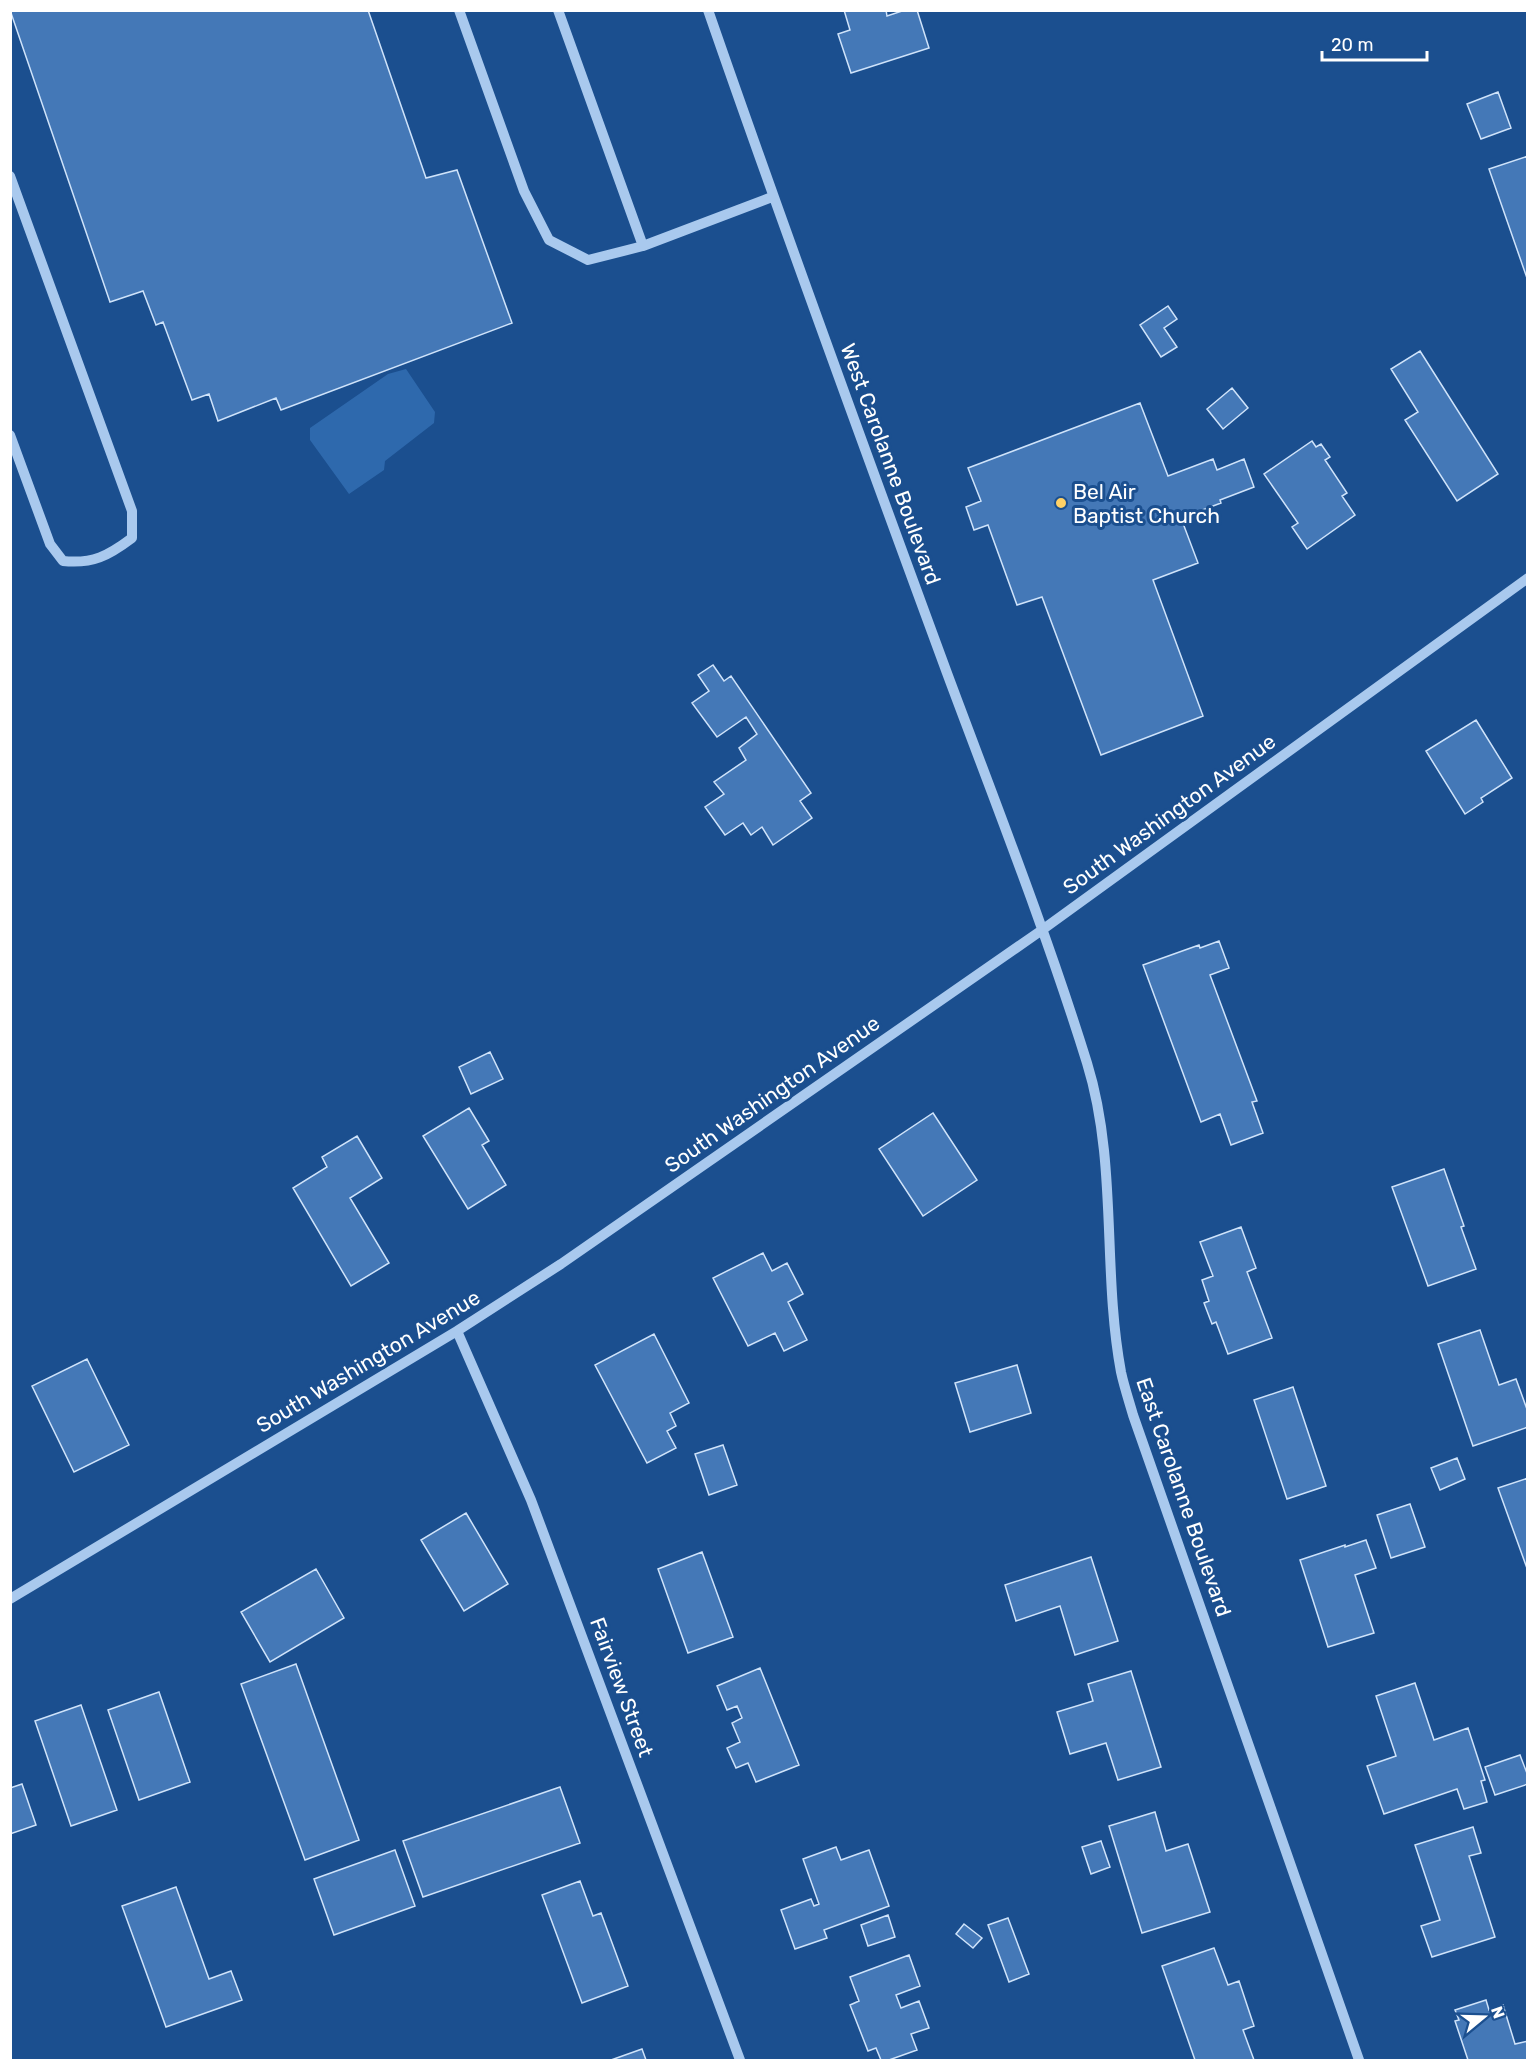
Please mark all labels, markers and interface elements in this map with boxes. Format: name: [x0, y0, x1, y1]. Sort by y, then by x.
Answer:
scale bar: [1322, 24, 1427, 62]
text: 20 m: [1331, 34, 1373, 56]
street label: West Carolanne Boulevard: [836, 340, 946, 588]
place label: Bel Air Baptist Church: [1073, 479, 1220, 528]
marker: Bel Air Baptist Church: [1054, 496, 1068, 510]
street label: South Washington Avenue: [1058, 729, 1280, 899]
street label: South Washington Avenue: [660, 1010, 884, 1178]
street label: South Washington Avenue: [252, 1284, 484, 1438]
street label: East Carolanne Boulevard: [1131, 1374, 1237, 1620]
street label: Fairview Street: [585, 1614, 659, 1760]
north arrow: [1454, 1987, 1514, 2047]
text: N: [1487, 2004, 1509, 2021]

